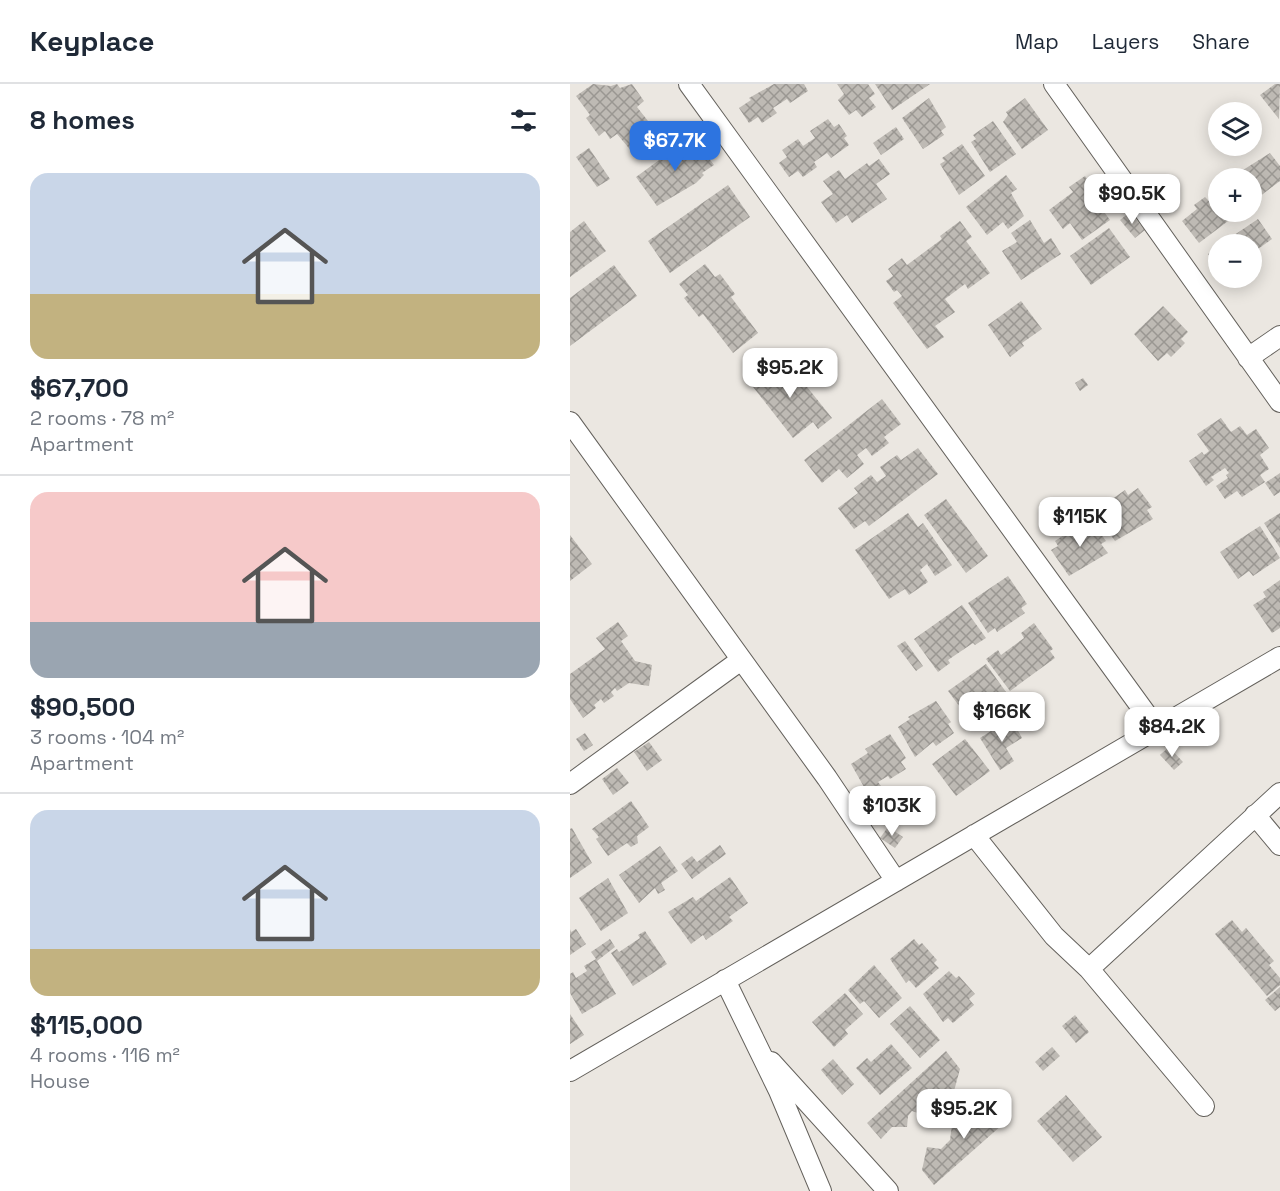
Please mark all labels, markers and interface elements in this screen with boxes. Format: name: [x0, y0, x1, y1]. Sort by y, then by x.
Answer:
text: Keyplace: [30, 23, 154, 59]
text: Map: [1015, 28, 1059, 55]
text: Layers: [1092, 28, 1159, 55]
text: Share: [1192, 28, 1250, 55]
map controls: [1208, 102, 1262, 288]
button: layers: [1208, 102, 1262, 156]
text: 8 homes: [30, 103, 135, 137]
icon: filters: [507, 104, 540, 137]
pin: $67.7K: [626, 121, 724, 172]
text: $67.7K: [644, 127, 706, 153]
button: +: [1208, 168, 1262, 222]
pin: $90.5K: [1083, 174, 1181, 225]
text: $90.5K: [1098, 180, 1166, 206]
icon: home: [231, 212, 339, 320]
button: −: [1208, 234, 1262, 288]
pin: $95.2K: [741, 348, 839, 399]
text: $95.2K: [757, 354, 823, 380]
text: $67,700: [30, 371, 129, 405]
text: 2 rooms · 78 m²: [30, 405, 174, 431]
text: Apartment: [30, 431, 134, 457]
pin: $115K: [1038, 497, 1122, 548]
text: $115K: [1053, 503, 1107, 529]
icon: home: [231, 531, 339, 639]
text: $90,500: [30, 690, 135, 724]
pin: $166K: [960, 692, 1044, 743]
text: $166K: [973, 698, 1031, 724]
pin: $84.2K: [1123, 707, 1221, 758]
text: $84.2K: [1138, 713, 1206, 739]
text: 3 rooms · 104 m²: [30, 724, 184, 750]
text: Apartment: [30, 750, 134, 776]
pin: $103K: [850, 786, 934, 837]
text: $103K: [863, 792, 921, 818]
icon: home: [231, 849, 339, 957]
text: $115,000: [30, 1008, 143, 1042]
text: 4 rooms · 116 m²: [30, 1042, 180, 1068]
text: House: [30, 1068, 90, 1094]
pin: $95.2K: [915, 1089, 1013, 1140]
text: $95.2K: [931, 1095, 997, 1121]

